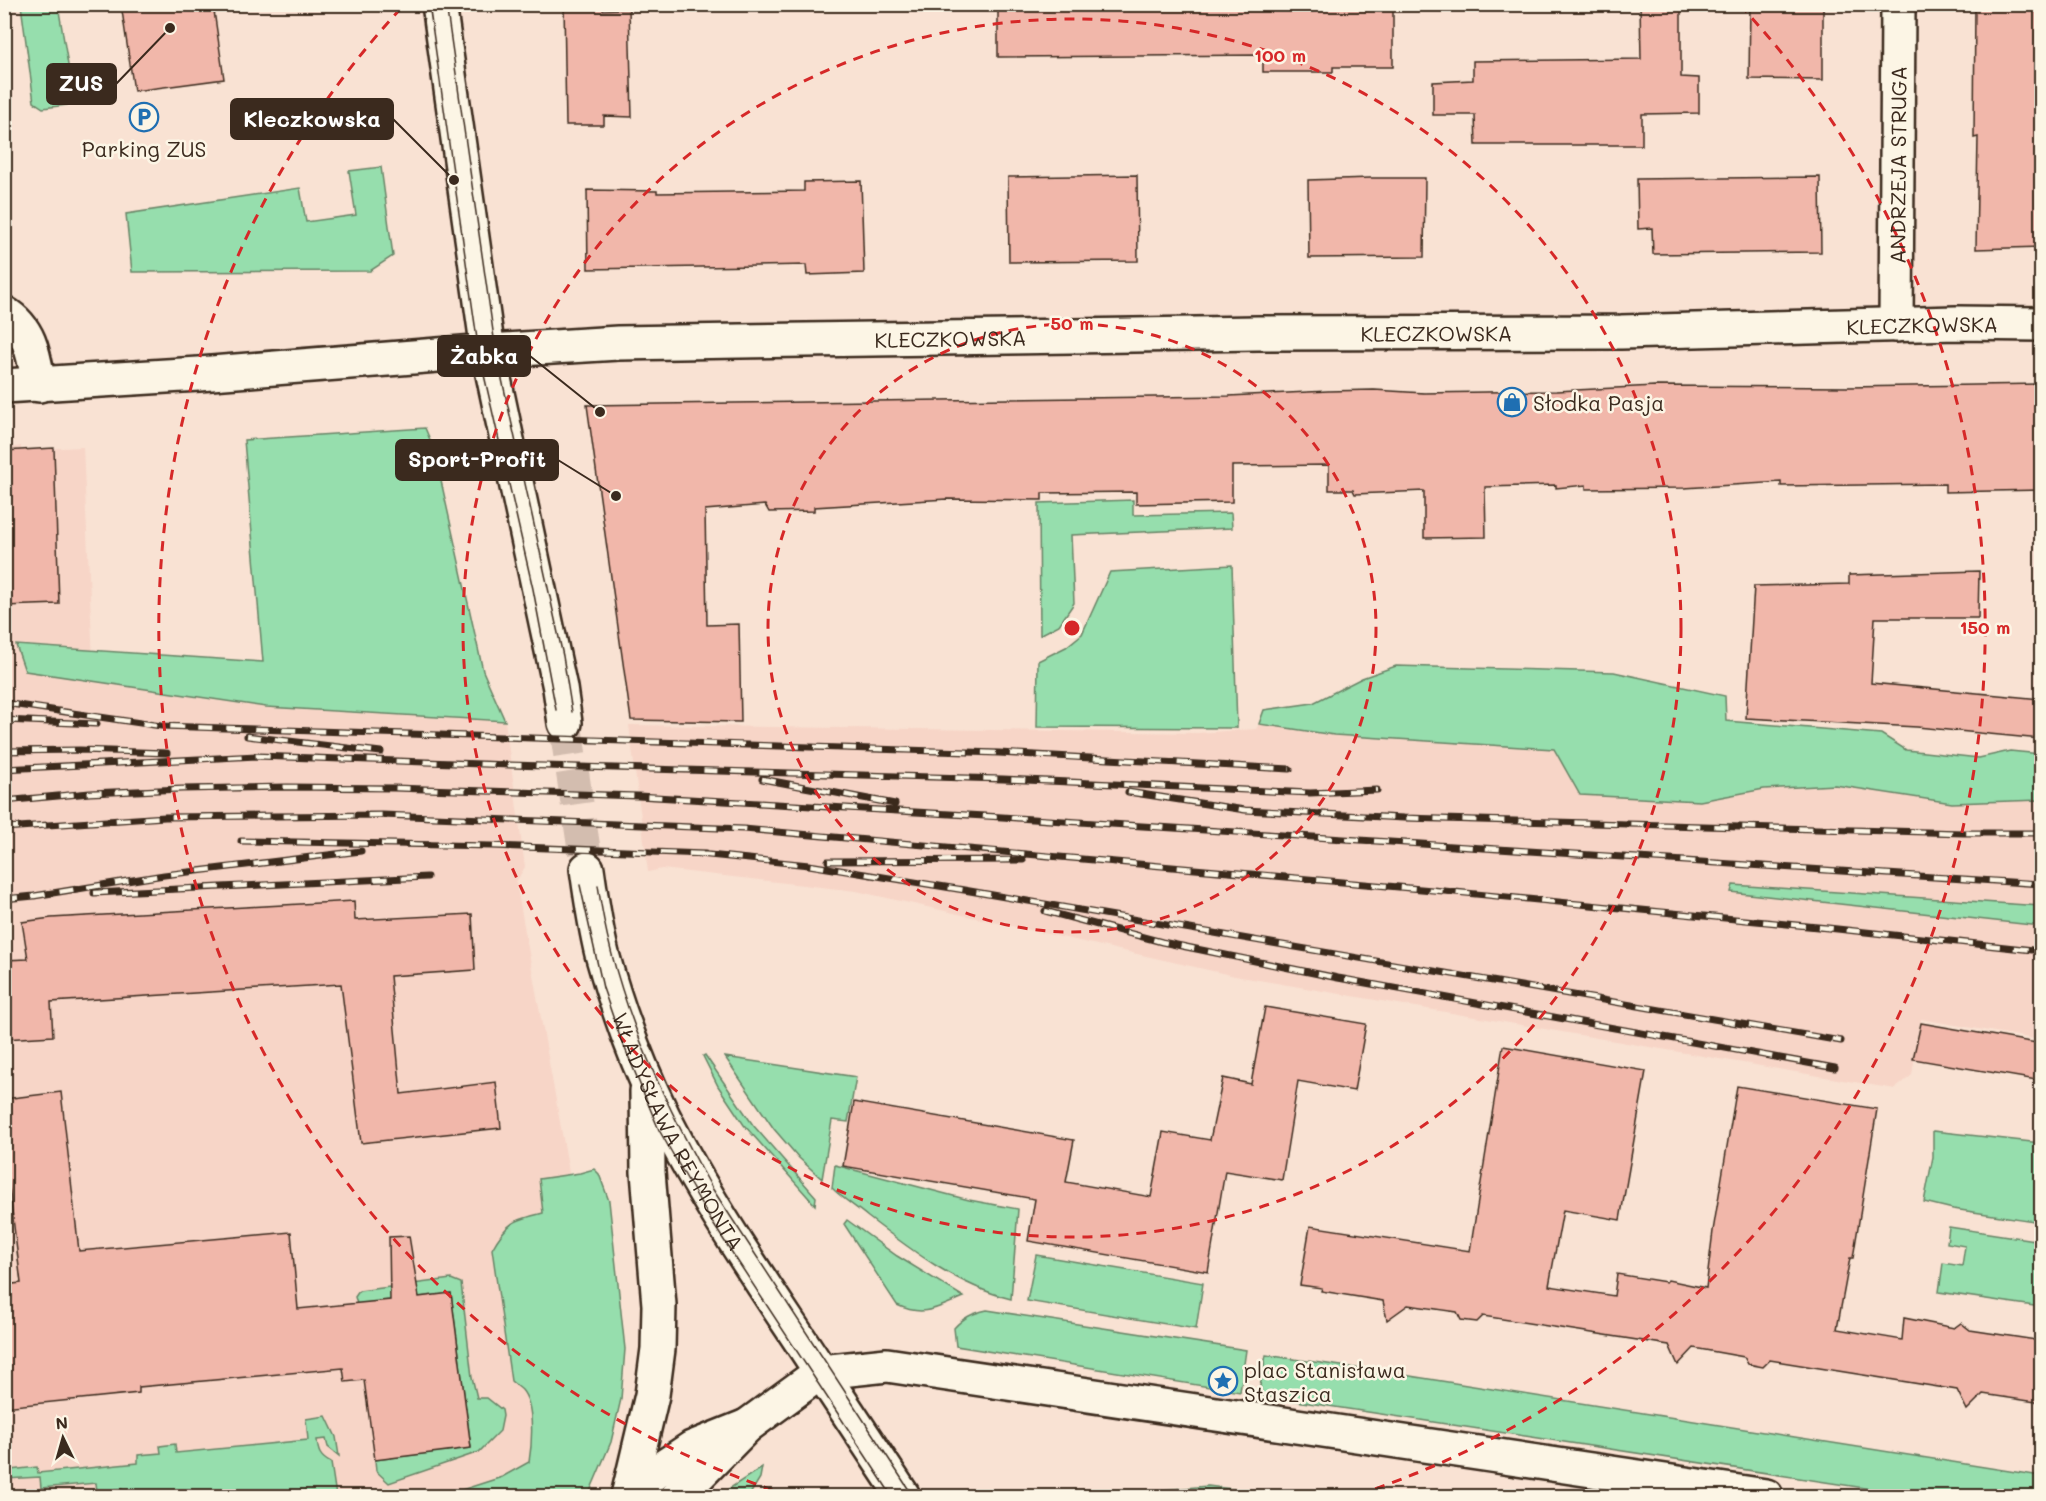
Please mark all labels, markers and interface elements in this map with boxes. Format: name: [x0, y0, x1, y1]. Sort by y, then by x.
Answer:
text: 100 m: [1254, 43, 1306, 67]
callout: ZUS: [47, 64, 116, 104]
street label: ANDRZEJA STRUGA: [1883, 66, 1911, 264]
text: ZUS: [59, 68, 103, 97]
callout: Kleczkowska: [231, 99, 393, 139]
parking icon: Parking ZUS: [128, 101, 160, 133]
text: Kleczkowska: [243, 104, 381, 133]
place label: Parking ZUS: [82, 135, 206, 162]
street label: KLECZKOWSKA: [1846, 309, 1998, 339]
text: 50 m: [1051, 311, 1093, 335]
street label: KLECZKOWSKA: [1360, 319, 1512, 346]
street label: KLECZKOWSKA: [874, 323, 1027, 352]
callout: Żabka: [438, 336, 530, 376]
text: Żabka: [450, 341, 518, 370]
shop icon: Słodka Pasja: [1496, 386, 1528, 418]
place label: Słodka Pasja: [1533, 389, 1664, 416]
callout: Sport-Profit: [396, 440, 558, 480]
text: Sport-Profit: [408, 444, 546, 473]
text: 150 m: [1960, 615, 2010, 639]
centre of rings: [1062, 618, 1082, 638]
street label: WŁADYSŁAWA REYMONTA: [607, 1008, 751, 1255]
place label: plac Stanisława Staszica: [1244, 1356, 1406, 1407]
place icon: plac Stanisława Staszica: [1207, 1365, 1239, 1397]
north arrow: [33, 1408, 93, 1468]
text: N: [55, 1412, 69, 1434]

